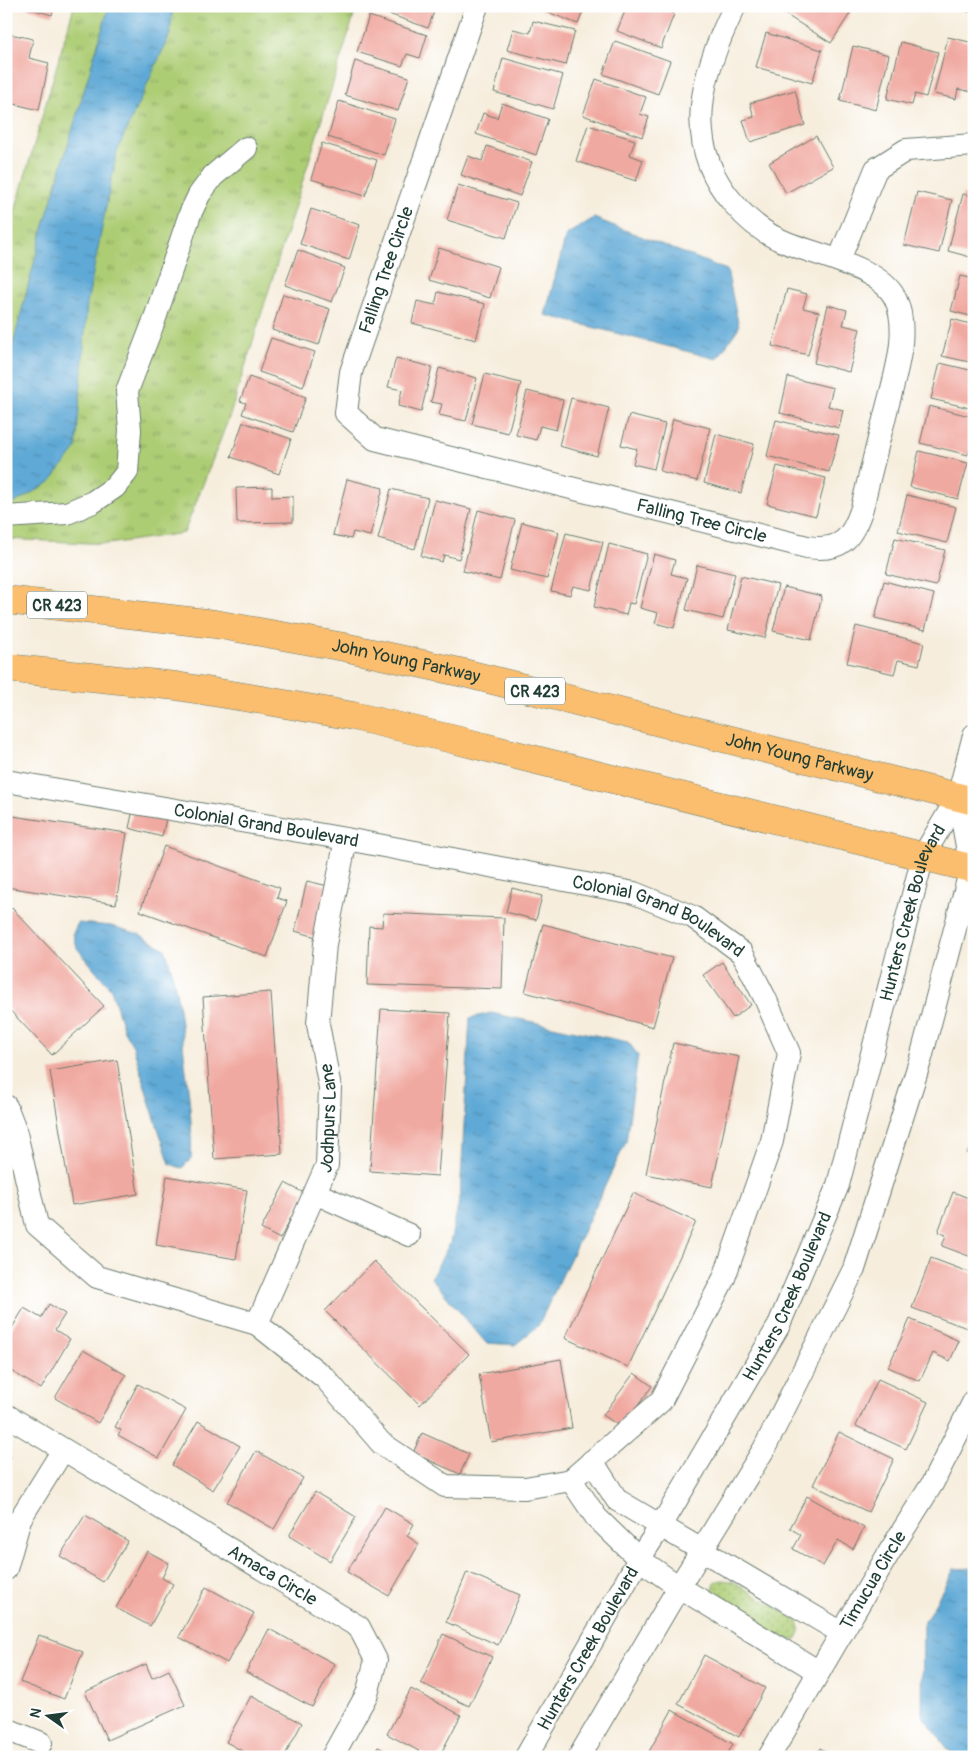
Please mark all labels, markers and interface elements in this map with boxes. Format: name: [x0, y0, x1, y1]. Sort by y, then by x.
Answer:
street label: Falling Tree Circle: [354, 203, 419, 337]
street label: Falling Tree Circle: [634, 494, 769, 548]
road number: CR 423: [27, 592, 87, 618]
street label: John Young Parkway: [330, 634, 483, 689]
road number: CR 423: [505, 678, 565, 704]
street label: John Young Parkway: [723, 728, 876, 787]
street label: Colonial Grand Boulevard: [172, 799, 361, 853]
street label: Hunters Creek Boulevard: [875, 820, 951, 1004]
street label: Colonial Grand Boulevard: [570, 871, 749, 963]
street label: Jodhpurs Lane: [314, 1062, 342, 1176]
street label: Hunters Creek Boulevard: [738, 1209, 837, 1386]
street label: Timucua Circle: [835, 1527, 912, 1634]
street label: Amaca Circle: [223, 1540, 321, 1611]
street label: Hunters Creek Boulevard: [533, 1563, 644, 1735]
north arrow: [22, 1690, 72, 1740]
text: N: [26, 1706, 45, 1720]

